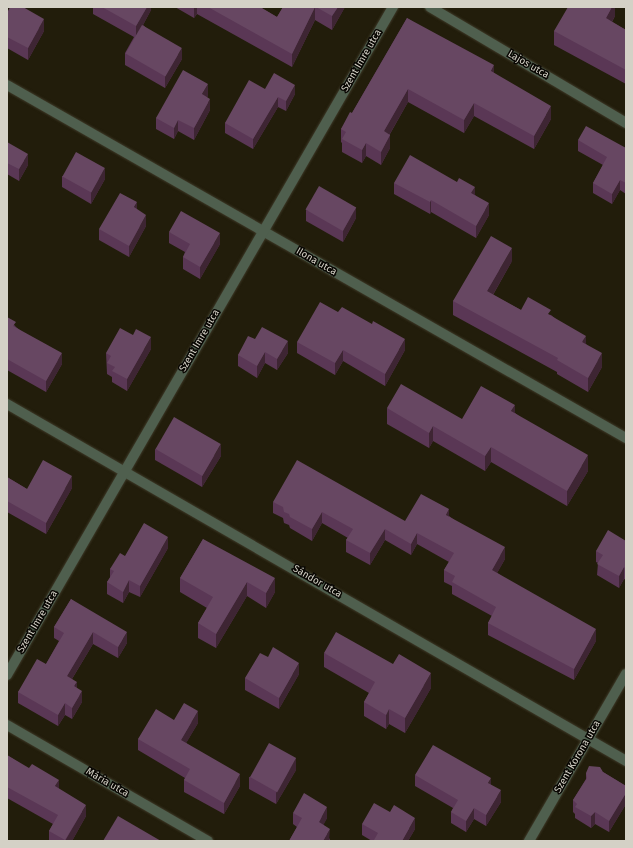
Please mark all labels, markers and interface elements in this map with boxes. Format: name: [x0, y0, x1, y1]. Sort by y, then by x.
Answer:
street label: Szent Imre utca: [339, 28, 385, 94]
street label: Lajos utca: [505, 48, 551, 82]
street label: Ilona utca: [294, 246, 338, 278]
street label: Szent Imre utca: [177, 308, 223, 374]
street label: Sándor utca: [290, 563, 344, 601]
street label: Szent Imre utca: [15, 589, 61, 655]
street label: Szent Korona utca: [552, 719, 604, 795]
street label: Mária utca: [83, 766, 131, 800]

